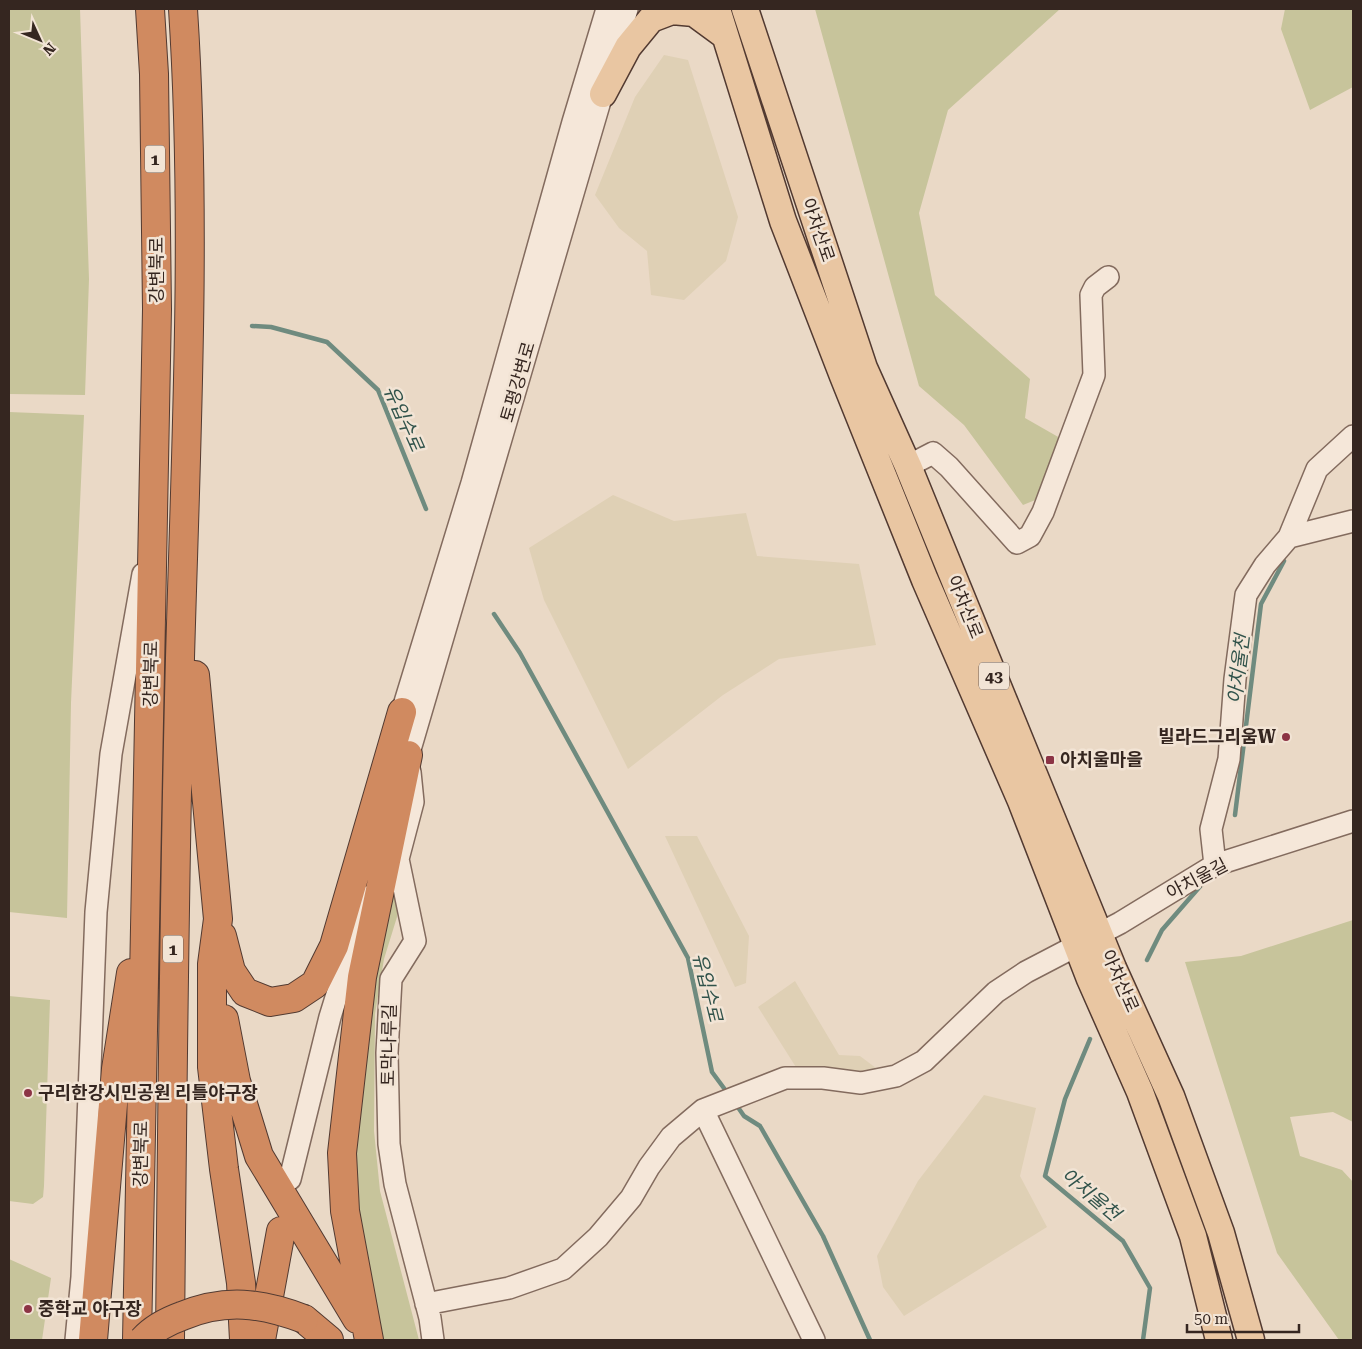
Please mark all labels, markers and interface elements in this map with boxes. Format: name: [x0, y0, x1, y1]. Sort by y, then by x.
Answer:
north arrow: [15, 15, 65, 65]
text: N: [40, 40, 59, 59]
road number: 1: [145, 146, 165, 172]
street label: 아차산로: [798, 195, 839, 265]
street label: 강변북로: [146, 237, 167, 303]
street label: 토평강변로: [496, 339, 539, 425]
water label: 유입수로: [379, 382, 429, 456]
street label: 아차산로: [943, 572, 988, 641]
water label: 아치울천: [1223, 631, 1254, 705]
street label: 강변북로: [139, 641, 162, 707]
road number: 43: [979, 662, 1009, 689]
place label: 빌라드그리움W: [1158, 726, 1277, 747]
marker: 빌라드그리움W: [1280, 731, 1292, 743]
place label: 아치울마을: [1060, 749, 1143, 770]
marker: 아치울마을: [1044, 754, 1056, 766]
street label: 아치울길: [1163, 854, 1231, 903]
road number: 1: [163, 936, 183, 962]
street label: 아차산로: [1097, 946, 1144, 1015]
water label: 유입수로: [688, 950, 727, 1025]
street label: 토막나루길: [377, 1003, 400, 1087]
place label: 구리한강시민공원 리틀야구장: [38, 1082, 258, 1103]
marker: 구리한강시민공원 리틀야구장: [22, 1087, 34, 1099]
street label: 강변북로: [129, 1121, 152, 1187]
water label: 아치울천: [1057, 1163, 1126, 1227]
place label: 중학교 야구장: [38, 1298, 142, 1319]
scale bar: [1187, 1302, 1300, 1334]
marker: 중학교 야구장: [22, 1303, 34, 1315]
text: 50 m: [1194, 1310, 1229, 1328]

